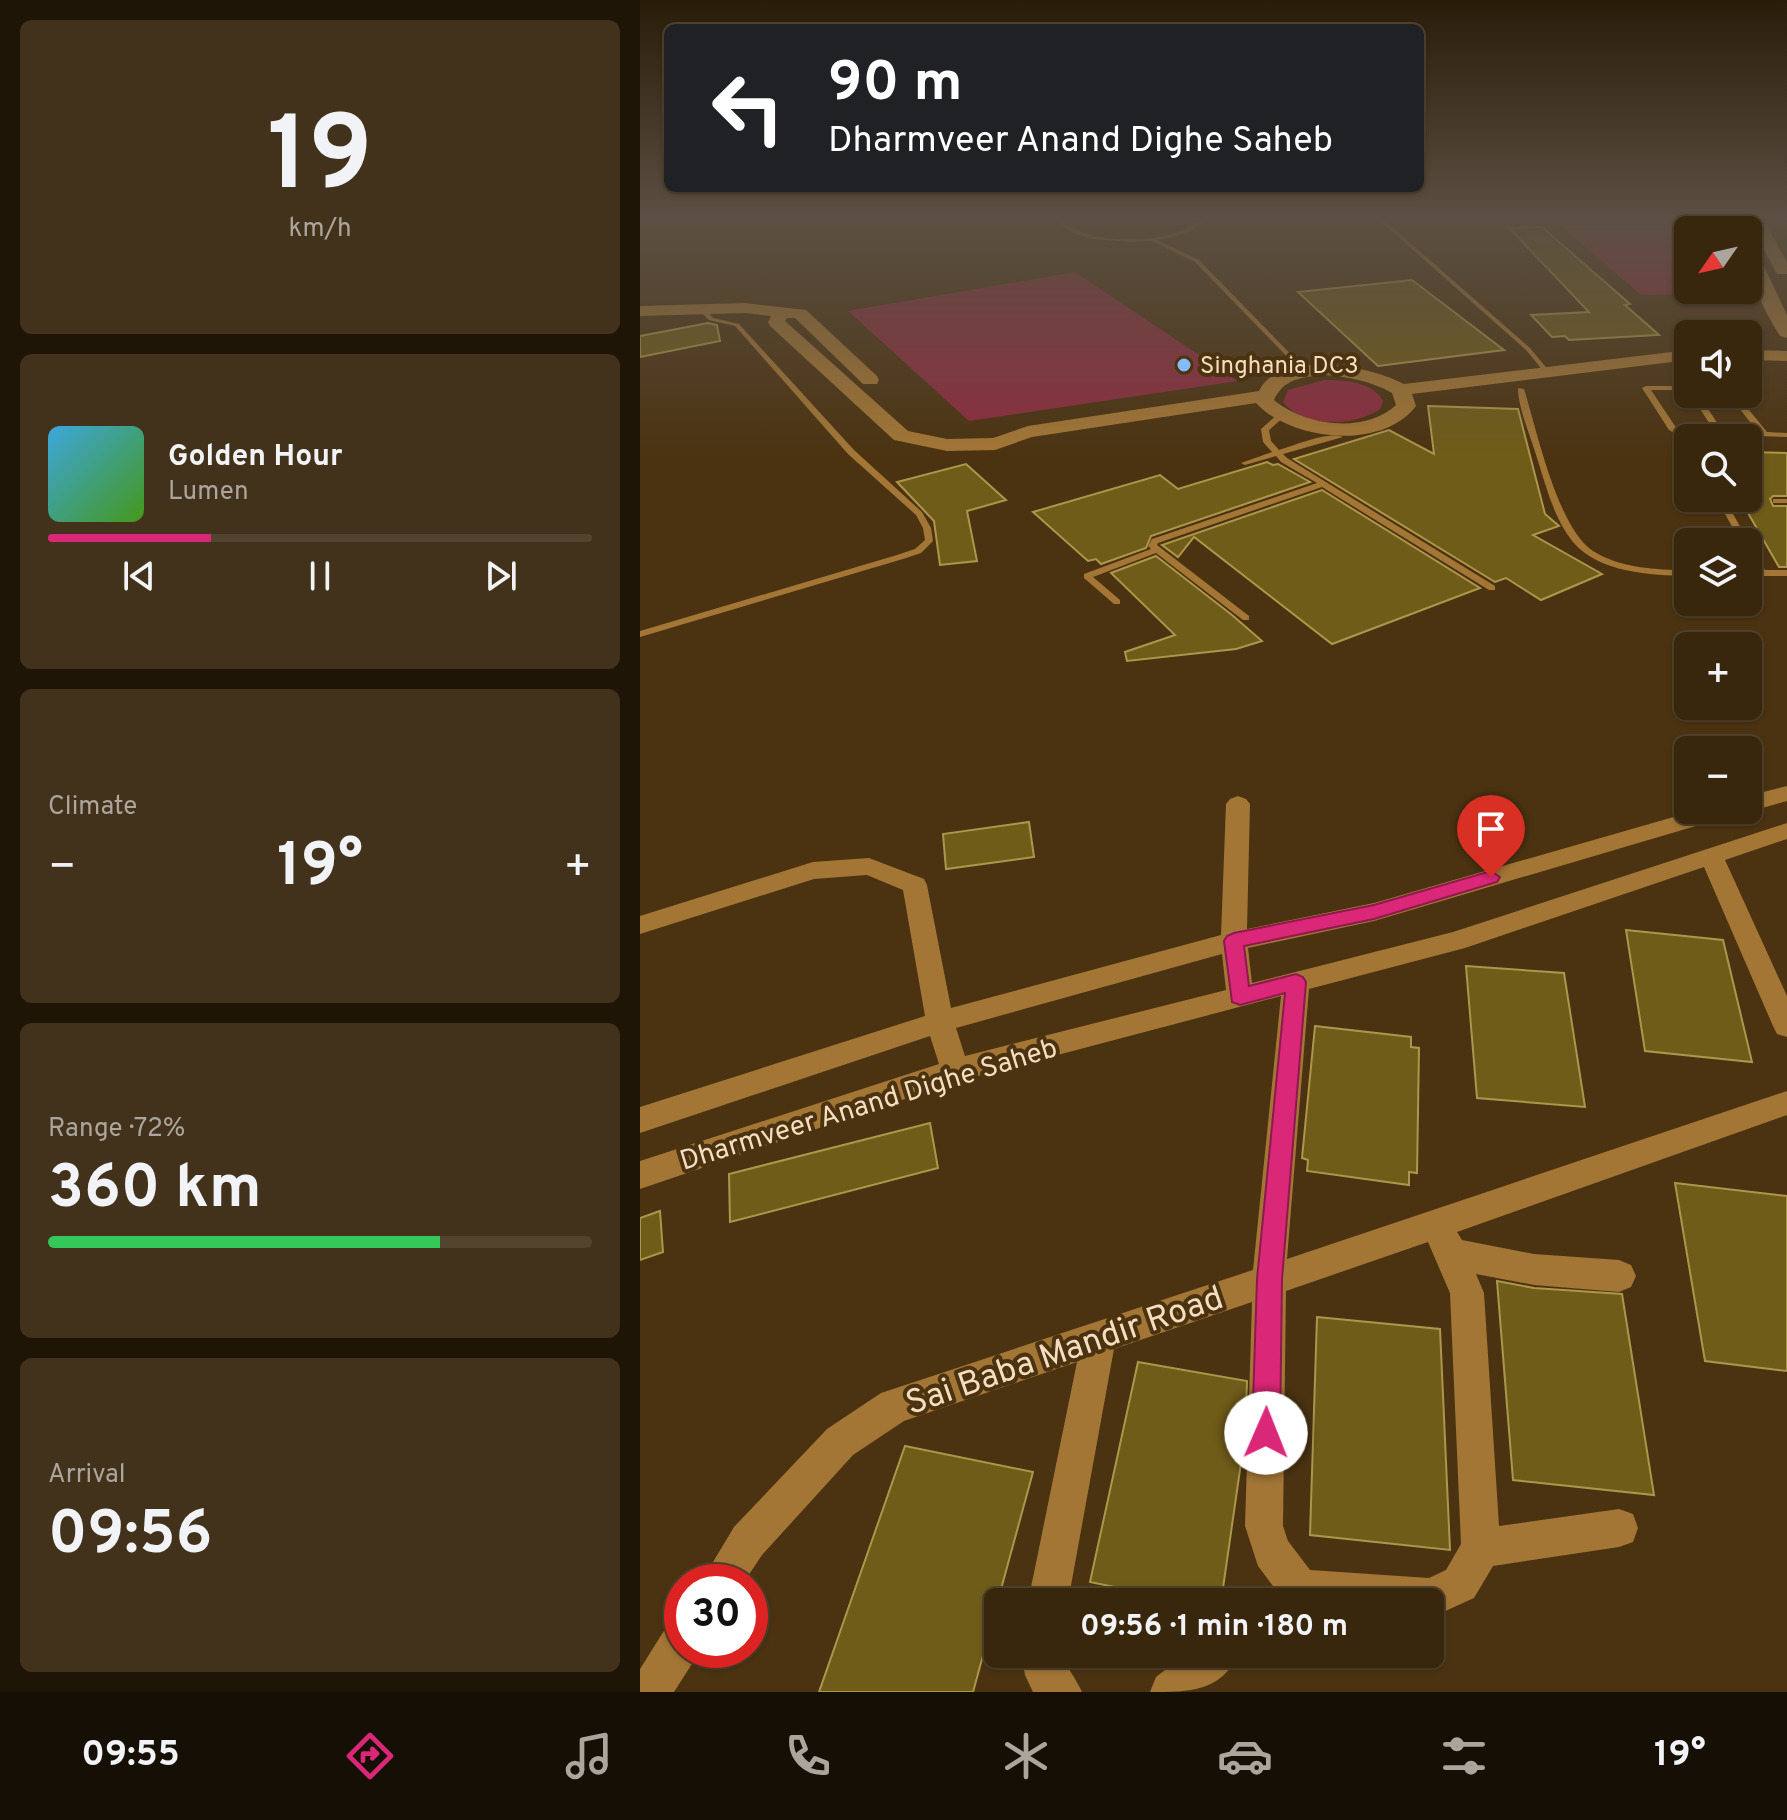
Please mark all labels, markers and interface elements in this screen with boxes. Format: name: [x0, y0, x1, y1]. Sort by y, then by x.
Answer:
text: 90 m: [828, 50, 963, 120]
icon: left: [696, 56, 800, 160]
text: 19: [267, 95, 373, 227]
text: Dharmveer Anand Dighe Saheb: [828, 119, 1333, 165]
text: km/h: [288, 213, 352, 246]
north arrow: [1674, 216, 1762, 304]
map controls: [1674, 216, 1762, 824]
button: sound: [1674, 320, 1762, 408]
place label: Singhania DC3: [1200, 352, 1359, 382]
marker: Singhania DC3: [1175, 356, 1193, 374]
button: search: [1674, 424, 1762, 512]
text: Golden Hour: [168, 439, 342, 476]
text: Lumen: [168, 476, 249, 509]
button: layers: [1674, 528, 1762, 616]
icon: previous: [117, 554, 161, 598]
icon: pause: [298, 554, 342, 598]
icon: next: [479, 554, 523, 598]
button: +: [1674, 632, 1762, 720]
button: −: [1674, 736, 1762, 824]
text: Climate: [48, 791, 137, 824]
pin: [1457, 795, 1525, 877]
icon: arrive: [1469, 807, 1513, 851]
text: 19°: [277, 831, 363, 907]
text: −: [48, 841, 76, 897]
text: +: [564, 841, 592, 897]
street label: Dharmveer Anand Dighe Saheb: [676, 1031, 1062, 1180]
text: Range · 72%: [48, 1113, 185, 1146]
text: 360 km: [48, 1153, 262, 1229]
street label: Sai Baba Mandir Road: [901, 1278, 1229, 1427]
position arrow: [1224, 1391, 1308, 1475]
text: Arrival: [48, 1459, 126, 1492]
text: 09:56: [48, 1499, 212, 1575]
speed limit sign: 30: [664, 1564, 768, 1668]
text: 09:56 · 1 min · 180 m: [1080, 1609, 1348, 1646]
icon: directions: [342, 1728, 398, 1784]
icon: music: [561, 1728, 617, 1784]
icon: phone: [780, 1728, 836, 1784]
icon: climate: [998, 1728, 1054, 1784]
icon: car: [1217, 1728, 1273, 1784]
icon: filters: [1436, 1728, 1492, 1784]
text: 09:55: [81, 1733, 180, 1779]
text: 19°: [1654, 1733, 1706, 1779]

